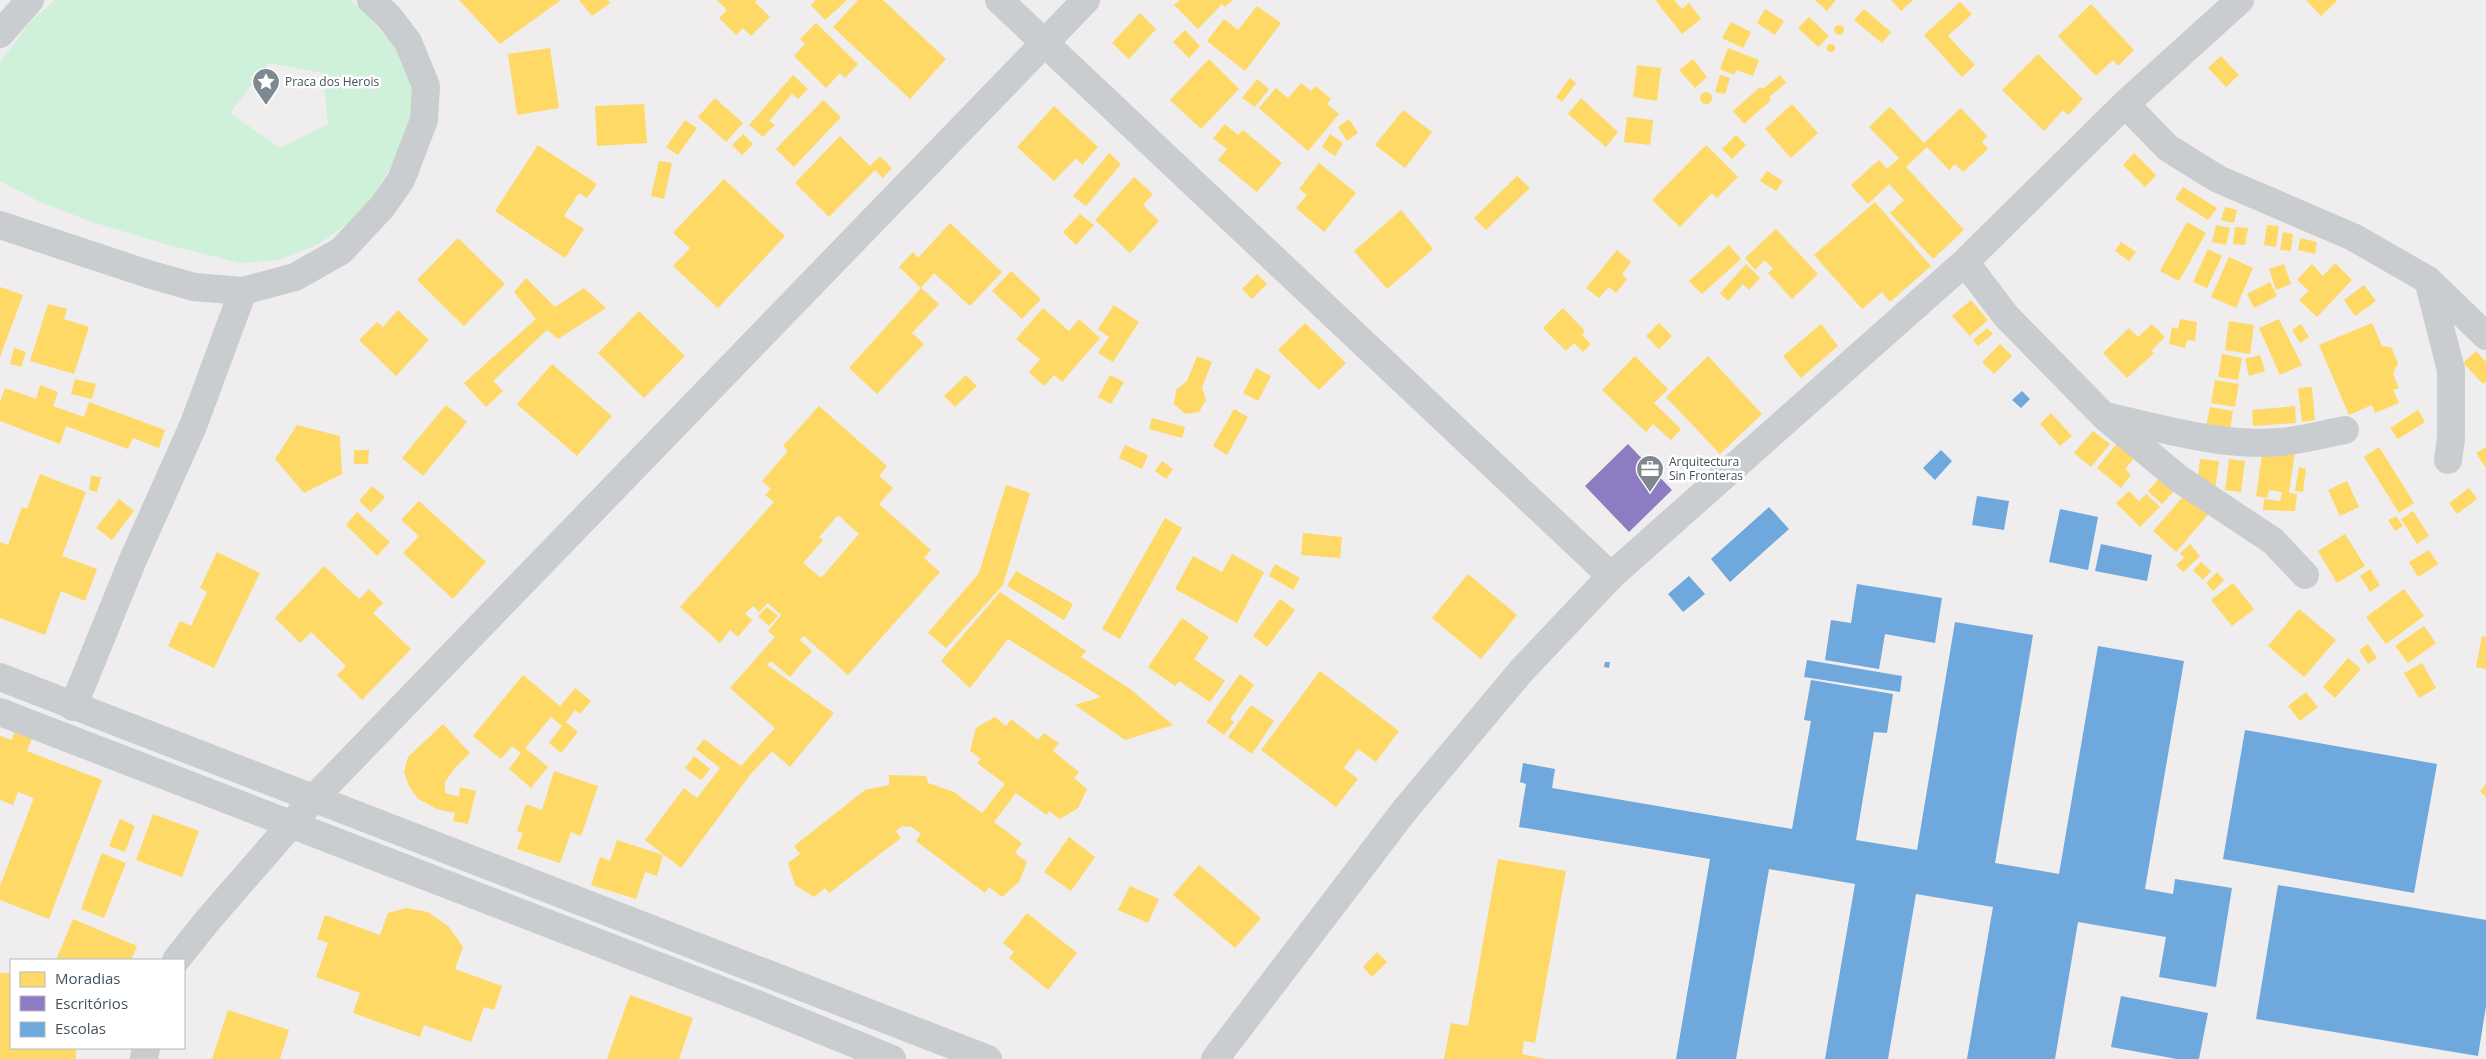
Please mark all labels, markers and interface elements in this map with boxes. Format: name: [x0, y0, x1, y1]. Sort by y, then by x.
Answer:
place icon: Praca dos Herois: [251, 67, 281, 106]
place label: Praca dos Herois: [285, 73, 379, 90]
place label: Arquitectura Sin Fronteras: [1669, 453, 1743, 484]
office icon: Arquitectura Sin Fronteras: [1635, 454, 1665, 493]
legend: [10, 959, 185, 1049]
text: Moradias: [55, 968, 120, 988]
text: Escritórios: [55, 993, 128, 1013]
text: Escolas: [55, 1018, 106, 1038]

